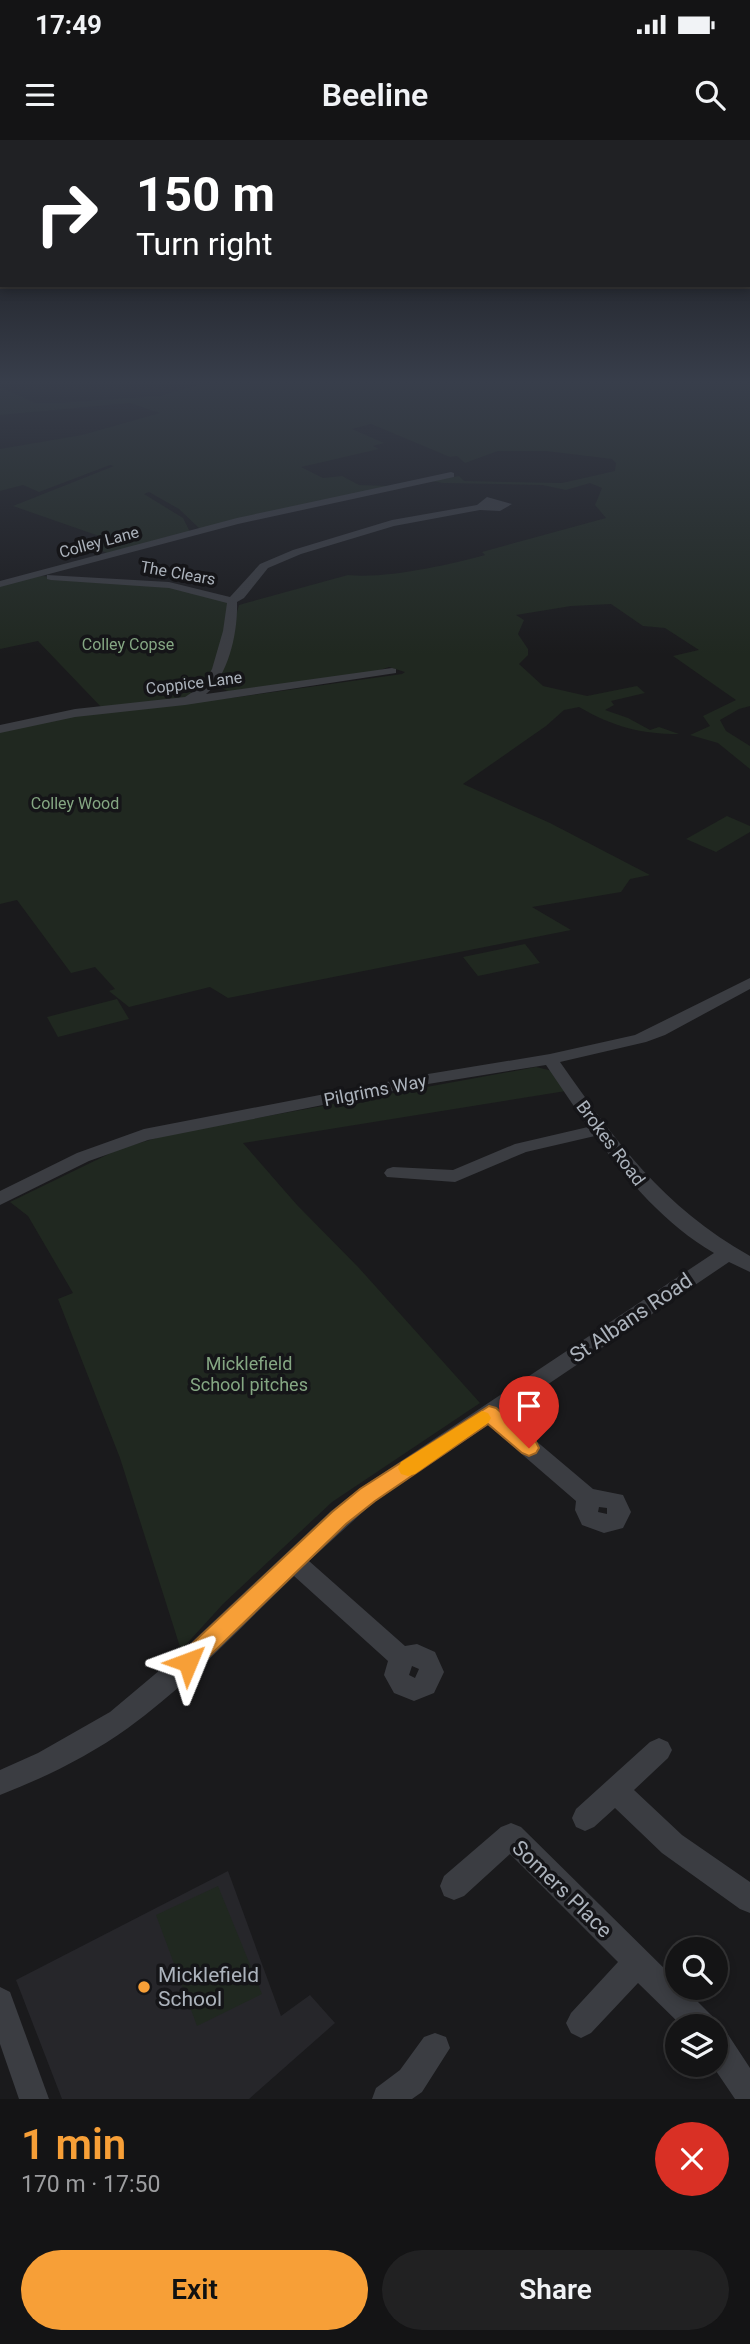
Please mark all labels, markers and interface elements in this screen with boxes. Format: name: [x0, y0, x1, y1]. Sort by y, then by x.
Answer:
text: 17:49: [35, 10, 102, 40]
icon: menu: [21, 76, 59, 114]
text: Beeline: [322, 76, 428, 114]
icon: search: [691, 76, 729, 114]
text: 150 m: [136, 166, 275, 223]
icon: right: [21, 168, 112, 259]
text: Turn right: [136, 225, 272, 263]
street label: Colley Lane: [57, 522, 141, 562]
street label: The Clears: [139, 557, 217, 589]
park label: Colley Copse: [82, 635, 174, 654]
street label: Coppice Lane: [145, 668, 243, 698]
park label: Colley Wood: [31, 794, 119, 813]
street label: Pilgrims Way: [322, 1070, 429, 1110]
street label: Brokes Road: [572, 1096, 650, 1190]
street label: St Albans Road: [565, 1268, 697, 1368]
park label: Micklefield School pitches: [190, 1353, 308, 1395]
pin: [499, 1376, 559, 1448]
icon: arrive: [510, 1387, 548, 1425]
position arrow: [151, 1625, 225, 1699]
street label: Somers Place: [507, 1836, 617, 1942]
map controls: [665, 1937, 728, 2077]
button: search: [665, 1937, 728, 2000]
place label: Micklefield School: [158, 1963, 259, 2011]
marker: Micklefield School: [136, 1979, 152, 1995]
button: layers: [665, 2014, 728, 2077]
text: 1 min: [21, 2120, 126, 2169]
button: close: [655, 2122, 729, 2196]
text: 170 m · 17:50: [21, 2171, 160, 2198]
button: Exit: [21, 2250, 368, 2330]
button: Share: [382, 2250, 729, 2330]

